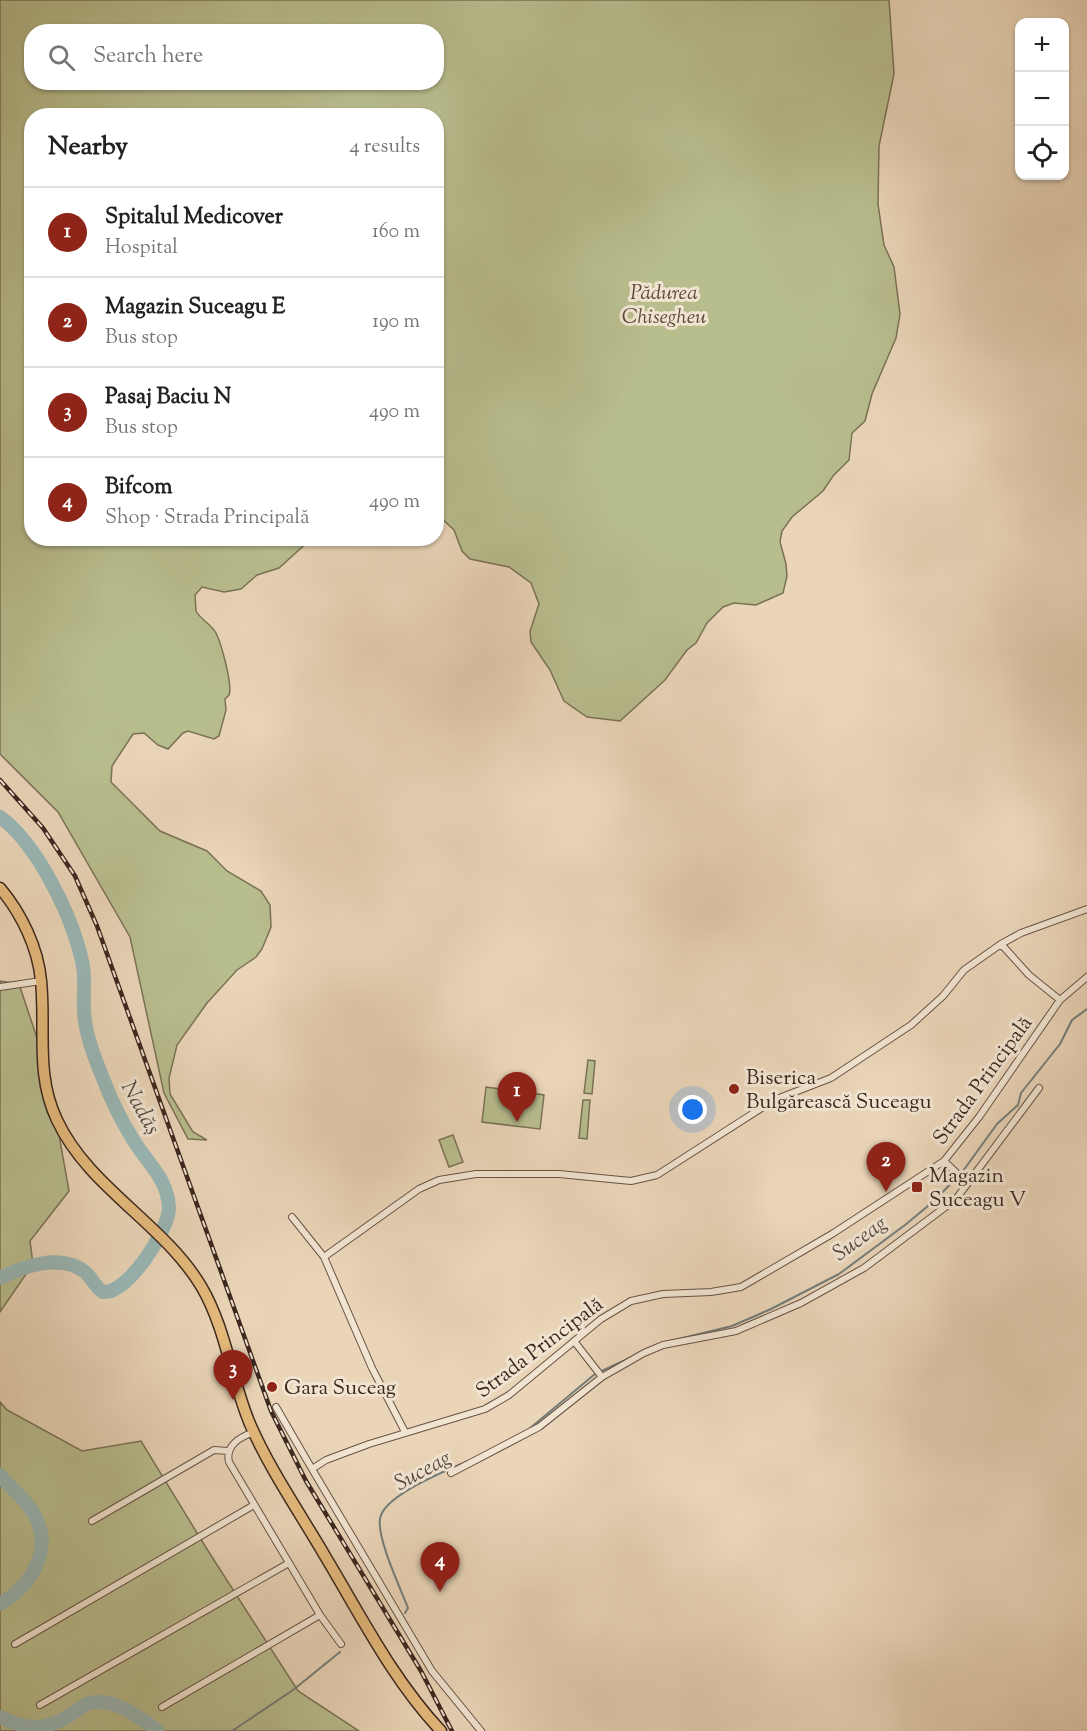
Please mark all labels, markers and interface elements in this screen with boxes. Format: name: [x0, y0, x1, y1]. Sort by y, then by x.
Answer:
map controls: [1015, 18, 1069, 180]
button: +: [1015, 18, 1069, 72]
search box: [24, 24, 444, 90]
icon: search: [45, 41, 78, 74]
text: Search here: [93, 41, 203, 73]
button: −: [1015, 72, 1069, 126]
button: locate: [1015, 126, 1069, 180]
text: Nearby: [48, 129, 128, 166]
text: 4 results: [349, 133, 420, 162]
text: Spitalul Medicover: [105, 202, 283, 234]
text: 1: [64, 218, 71, 247]
text: 160 m: [372, 218, 420, 247]
text: Hospital: [105, 234, 178, 263]
park label: Pădurea Chisegheu: [622, 279, 706, 333]
text: Magazin Suceagu E: [105, 292, 285, 324]
text: 2: [63, 308, 72, 337]
text: 190 m: [372, 308, 420, 337]
text: Bus stop: [105, 324, 178, 353]
text: Pasaj Baciu N: [105, 382, 231, 414]
text: 3: [63, 398, 72, 427]
text: 490 m: [369, 398, 420, 427]
text: Bus stop: [105, 414, 178, 443]
text: Bifcom: [105, 472, 172, 504]
text: 4: [62, 488, 73, 517]
text: 490 m: [369, 488, 420, 517]
text: Shop · Strada Principală: [105, 504, 309, 533]
street label: Strada Principală: [927, 1010, 1041, 1152]
place label: Biserica Bulgărească Suceagu: [746, 1064, 931, 1118]
pin: 1: [498, 1072, 536, 1122]
water label: Nadăș: [111, 1076, 167, 1141]
marker: Biserica Bulgărească Suceagu: [727, 1082, 741, 1096]
your location: [678, 1095, 707, 1124]
pin: 2: [866, 1142, 906, 1192]
place label: Magazin Suceagu V: [929, 1162, 1026, 1216]
marker: Magazin Suceagu V: [910, 1180, 924, 1194]
water label: Suceag: [827, 1208, 895, 1270]
street label: Strada Principală: [470, 1290, 610, 1407]
pin: 3: [214, 1350, 252, 1400]
place label: Gara Suceag: [284, 1374, 396, 1404]
marker: Gara Suceag: [265, 1380, 279, 1394]
water label: Suceag: [389, 1443, 458, 1500]
pin: 4: [420, 1542, 460, 1592]

